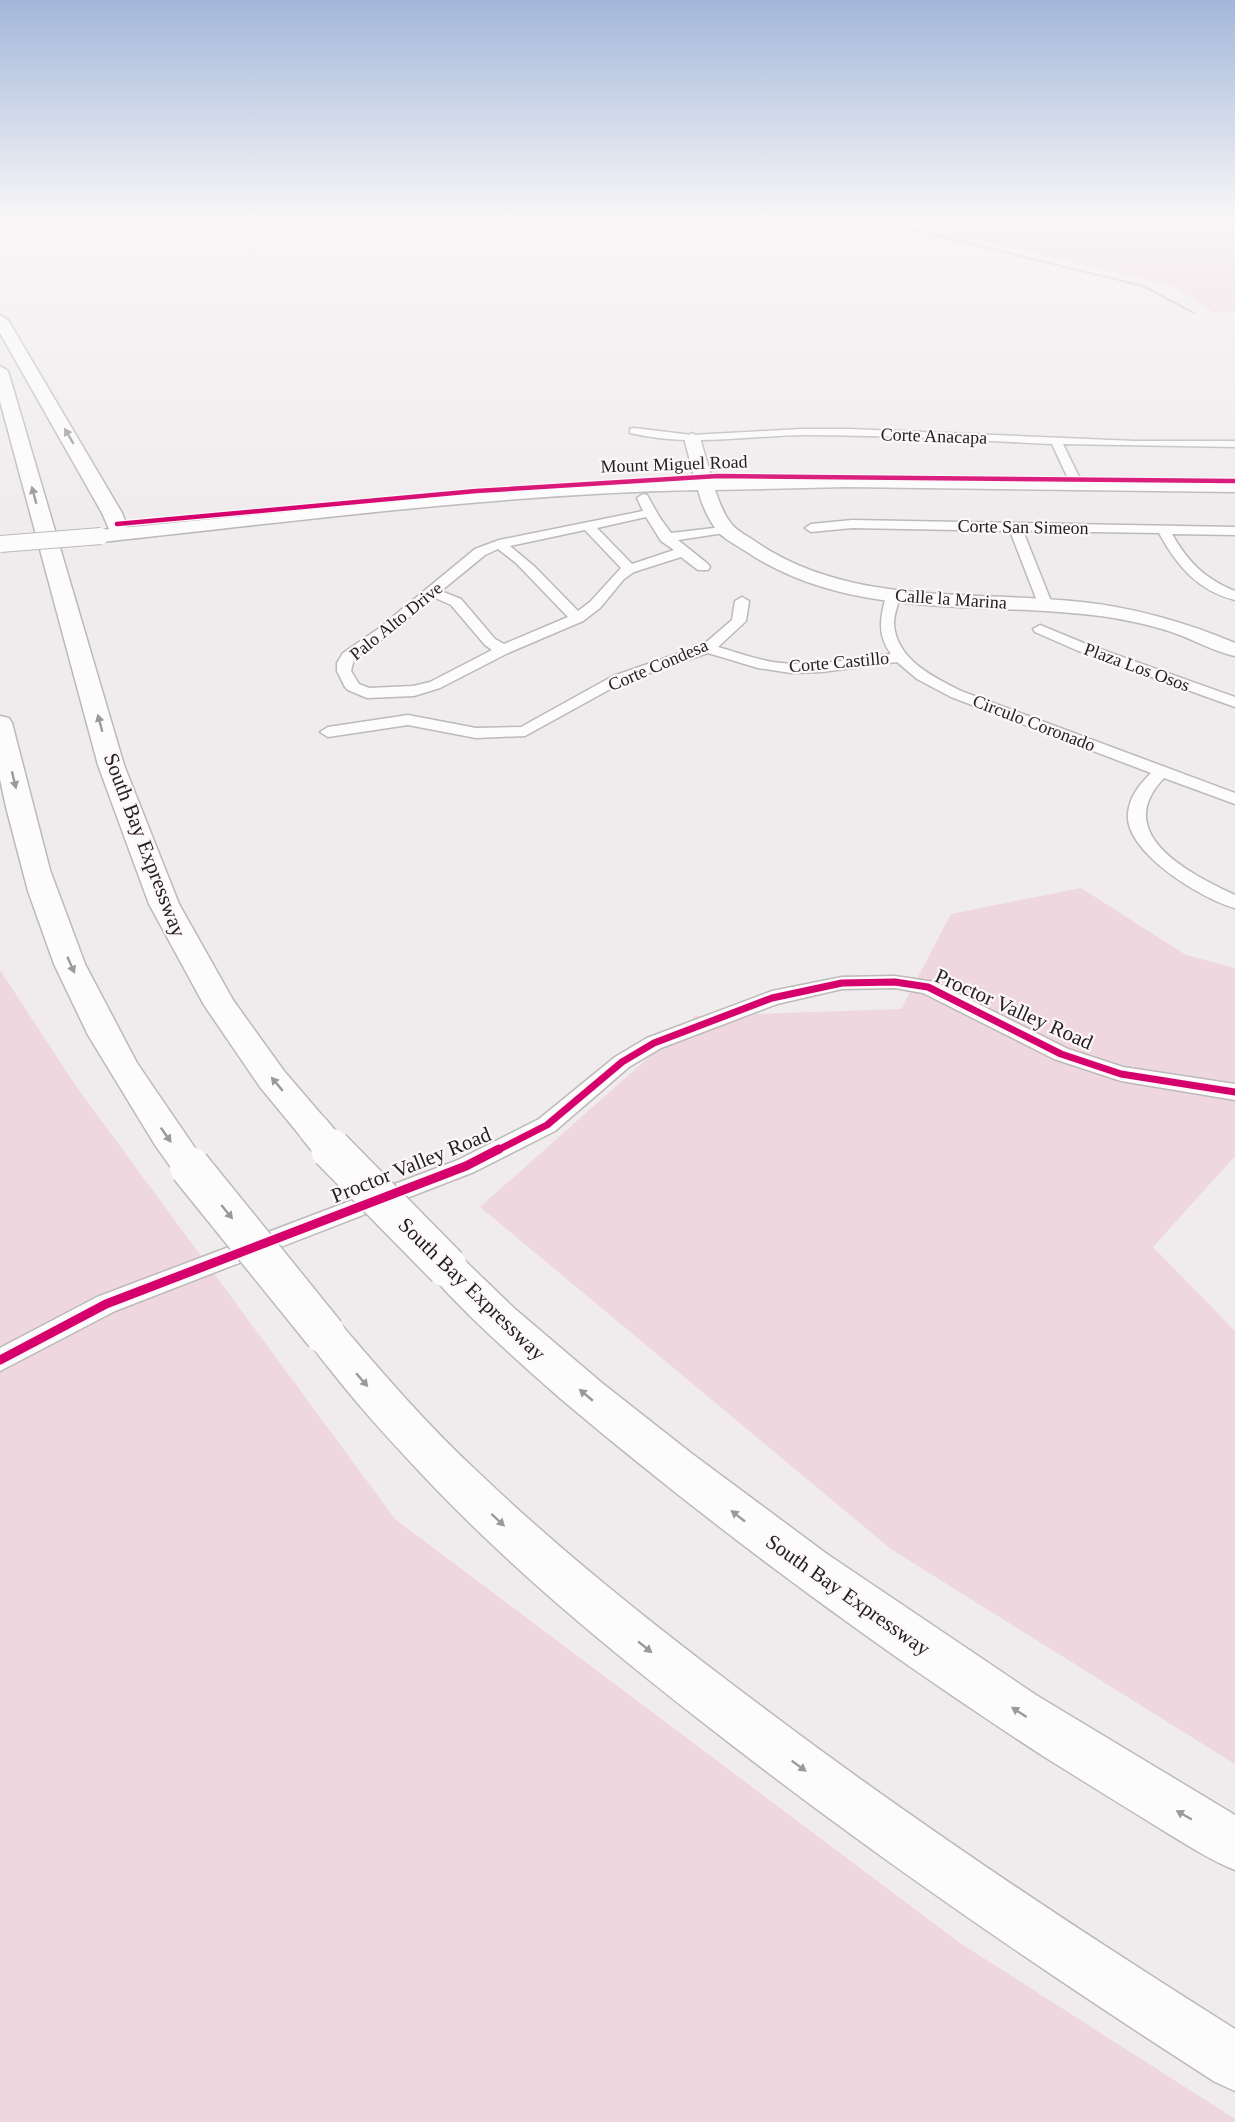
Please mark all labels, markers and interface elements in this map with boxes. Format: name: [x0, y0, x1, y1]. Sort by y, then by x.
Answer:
street label: Corte Anacapa: [880, 424, 988, 448]
one-way arrow: [63, 428, 74, 444]
street label: Mount Miguel Road: [600, 451, 748, 477]
one-way arrow: [28, 486, 38, 505]
street label: Corte San Simeon: [957, 516, 1089, 538]
street label: Palo Alto Drive: [346, 578, 446, 664]
street label: Calle la Marina: [894, 585, 1008, 613]
street label: Corte Condesa: [605, 635, 711, 695]
street label: Plaza Los Osos: [1081, 639, 1193, 695]
street label: Corte Castillo: [788, 648, 890, 676]
street label: Circulo Coronado: [970, 690, 1098, 756]
one-way arrow: [95, 714, 104, 732]
street label: South Bay Expressway: [99, 750, 191, 941]
one-way arrow: [9, 770, 19, 789]
one-way arrow: [66, 957, 76, 975]
street label: Proctor Valley Road: [932, 963, 1097, 1055]
one-way arrow: [270, 1076, 283, 1092]
street label: Proctor Valley Road: [328, 1122, 495, 1208]
one-way arrow: [160, 1127, 172, 1143]
one-way arrow: [220, 1204, 233, 1220]
street label: South Bay Expressway: [394, 1213, 551, 1366]
one-way arrow: [355, 1372, 368, 1387]
one-way arrow: [579, 1389, 594, 1402]
one-way arrow: [731, 1511, 746, 1523]
one-way arrow: [490, 1512, 504, 1526]
street label: South Bay Expressway: [761, 1529, 935, 1661]
one-way arrow: [638, 1640, 653, 1652]
one-way arrow: [1011, 1706, 1027, 1718]
one-way arrow: [791, 1760, 807, 1772]
one-way arrow: [1176, 1809, 1192, 1820]

